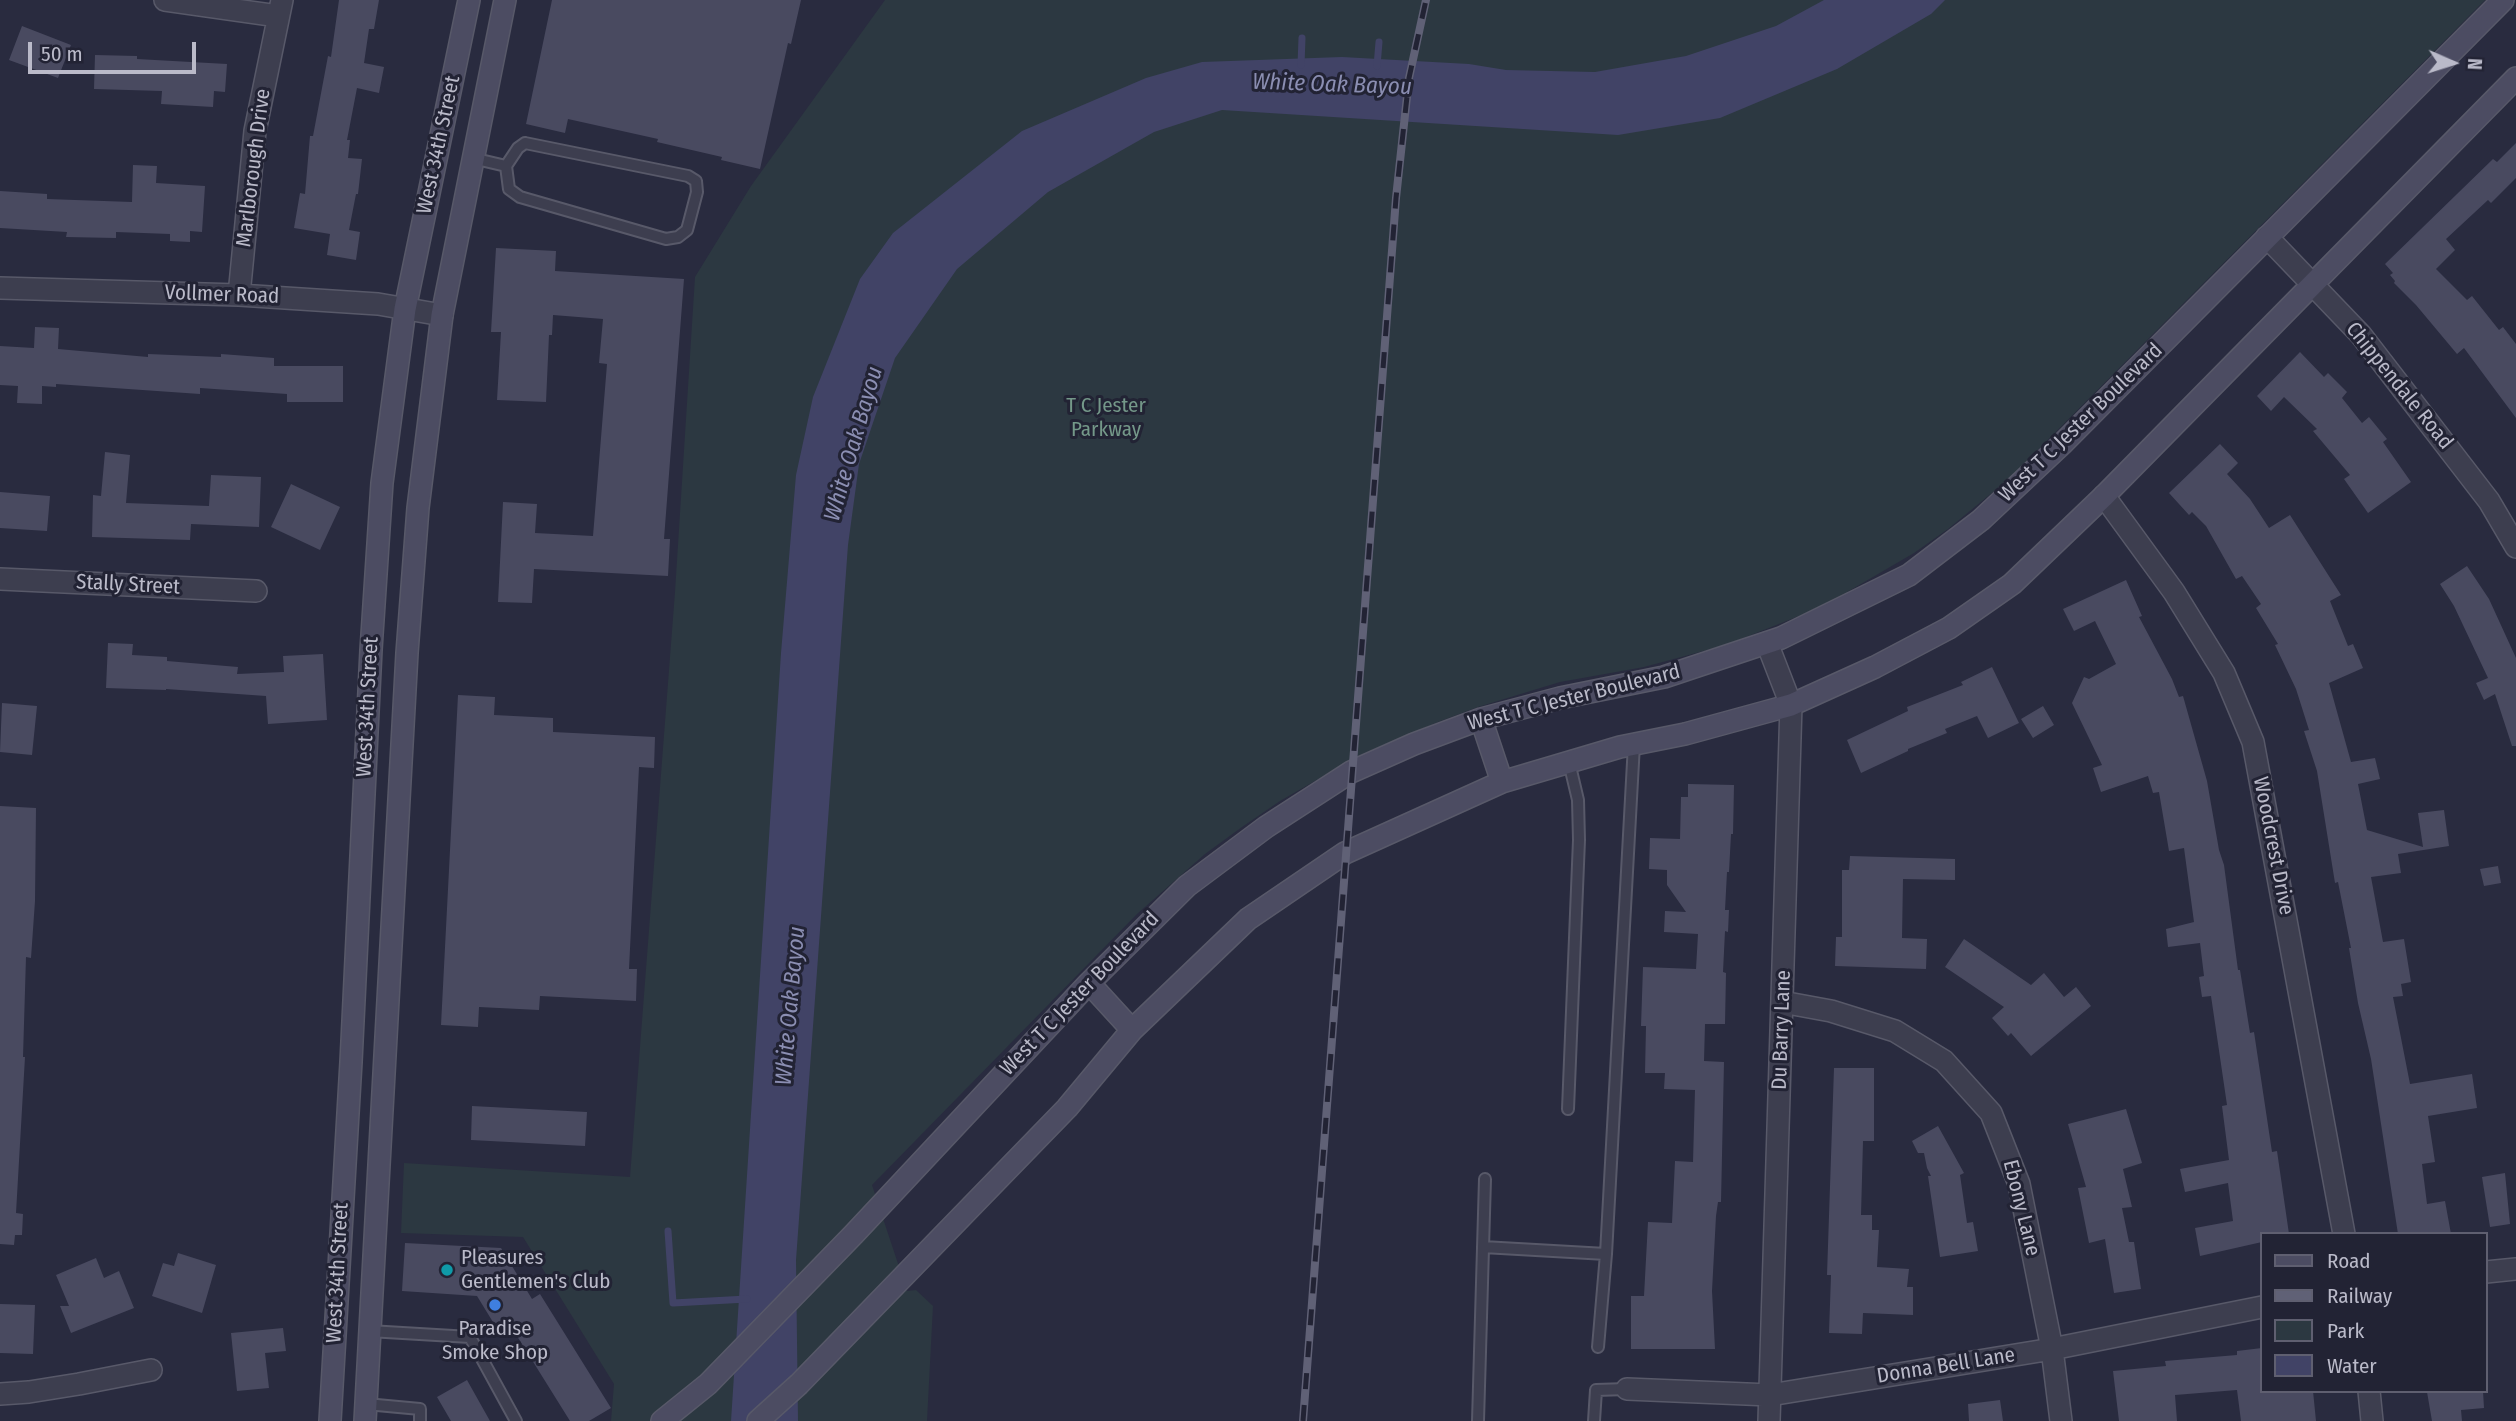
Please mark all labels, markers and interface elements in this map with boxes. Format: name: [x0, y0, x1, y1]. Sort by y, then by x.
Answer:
scale bar: [32, 28, 200, 72]
north arrow: [2418, 28, 2488, 98]
text: 50 m: [41, 41, 83, 67]
text: N: [2463, 58, 2486, 70]
water label: White Oak Bayou: [1252, 68, 1412, 102]
street label: West 34th Street: [412, 74, 466, 216]
street label: Marlborough Drive: [232, 87, 276, 249]
street label: Vollmer Road: [164, 280, 280, 310]
street label: Chippendale Road: [2340, 317, 2458, 455]
street label: West T C Jester Boulevard: [1994, 338, 2168, 508]
water label: White Oak Bayou: [819, 363, 889, 525]
park label: T C Jester Parkway: [1066, 393, 1146, 443]
street label: Stally Street: [75, 570, 181, 600]
street label: West 34th Street: [352, 636, 384, 778]
street label: West T C Jester Boulevard: [1465, 659, 1683, 737]
street label: Woodcrest Drive: [2247, 775, 2299, 917]
street label: West T C Jester Boulevard: [995, 907, 1165, 1081]
water label: White Oak Bayou: [770, 925, 812, 1087]
street label: Du Barry Lane: [1767, 970, 1797, 1090]
street label: Ebony Lane: [1997, 1157, 2045, 1259]
street label: West 34th Street: [322, 1202, 354, 1344]
legend: [2260, 1232, 2488, 1393]
place label: Pleasures Gentlemen's Club: [461, 1245, 610, 1295]
text: Road: [2327, 1248, 2371, 1274]
marker: Pleasures Gentlemen's Club: [439, 1262, 455, 1278]
text: Railway: [2327, 1283, 2392, 1309]
marker: Paradise Smoke Shop: [487, 1297, 503, 1313]
place label: Paradise Smoke Shop: [442, 1316, 548, 1366]
text: Park: [2327, 1318, 2364, 1344]
street label: Donna Bell Lane: [1875, 1343, 2017, 1389]
text: Water: [2327, 1353, 2377, 1379]

